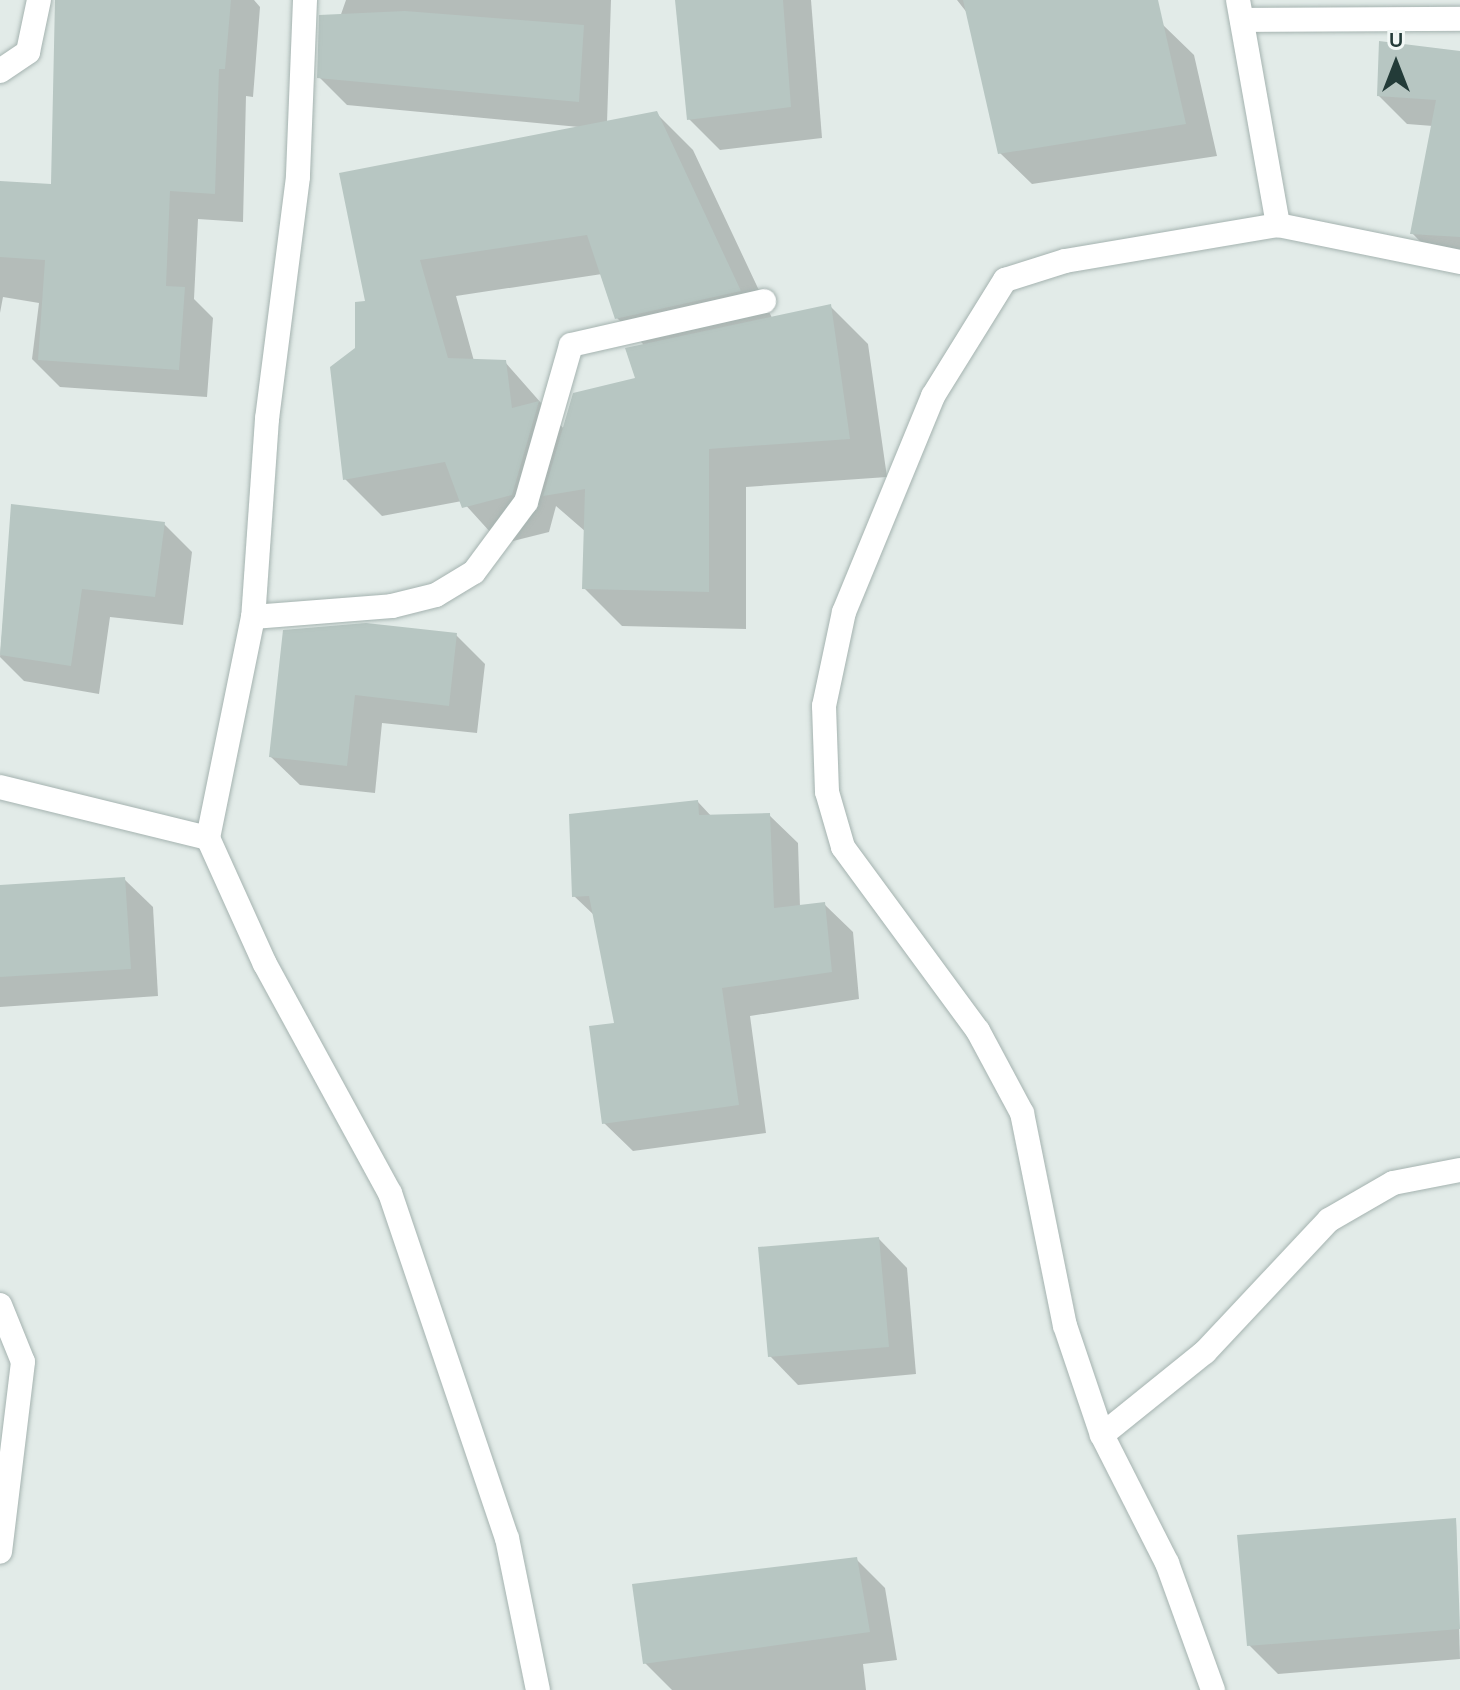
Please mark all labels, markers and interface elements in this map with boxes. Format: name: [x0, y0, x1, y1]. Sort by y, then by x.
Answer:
north arrow: [1356, 24, 1436, 104]
text: U: [1388, 27, 1404, 53]

